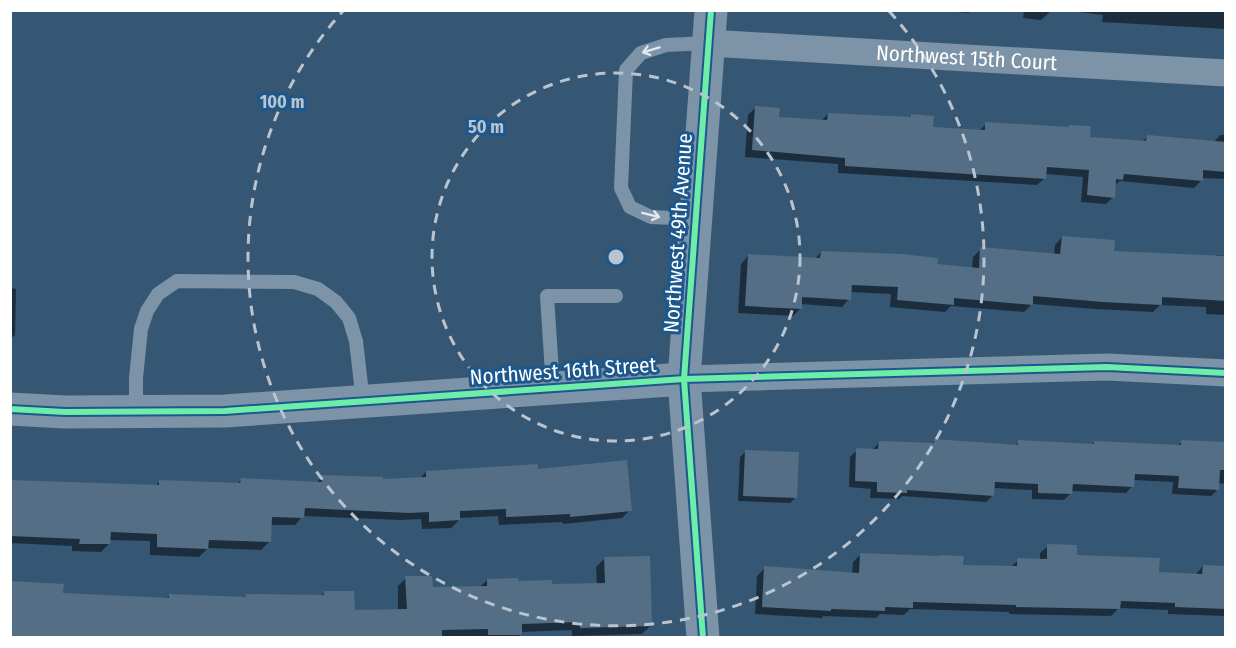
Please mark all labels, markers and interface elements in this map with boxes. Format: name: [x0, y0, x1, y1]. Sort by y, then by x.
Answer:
street label: Northwest 15th Court: [875, 40, 1058, 76]
one-way arrow: [642, 45, 661, 56]
text: 100 m: [260, 91, 304, 113]
text: 50 m: [468, 116, 504, 138]
street label: Northwest 49th Avenue: [658, 132, 698, 334]
one-way arrow: [641, 209, 660, 221]
centre of rings: [606, 247, 626, 267]
street label: Northwest 16th Street: [469, 351, 657, 390]

